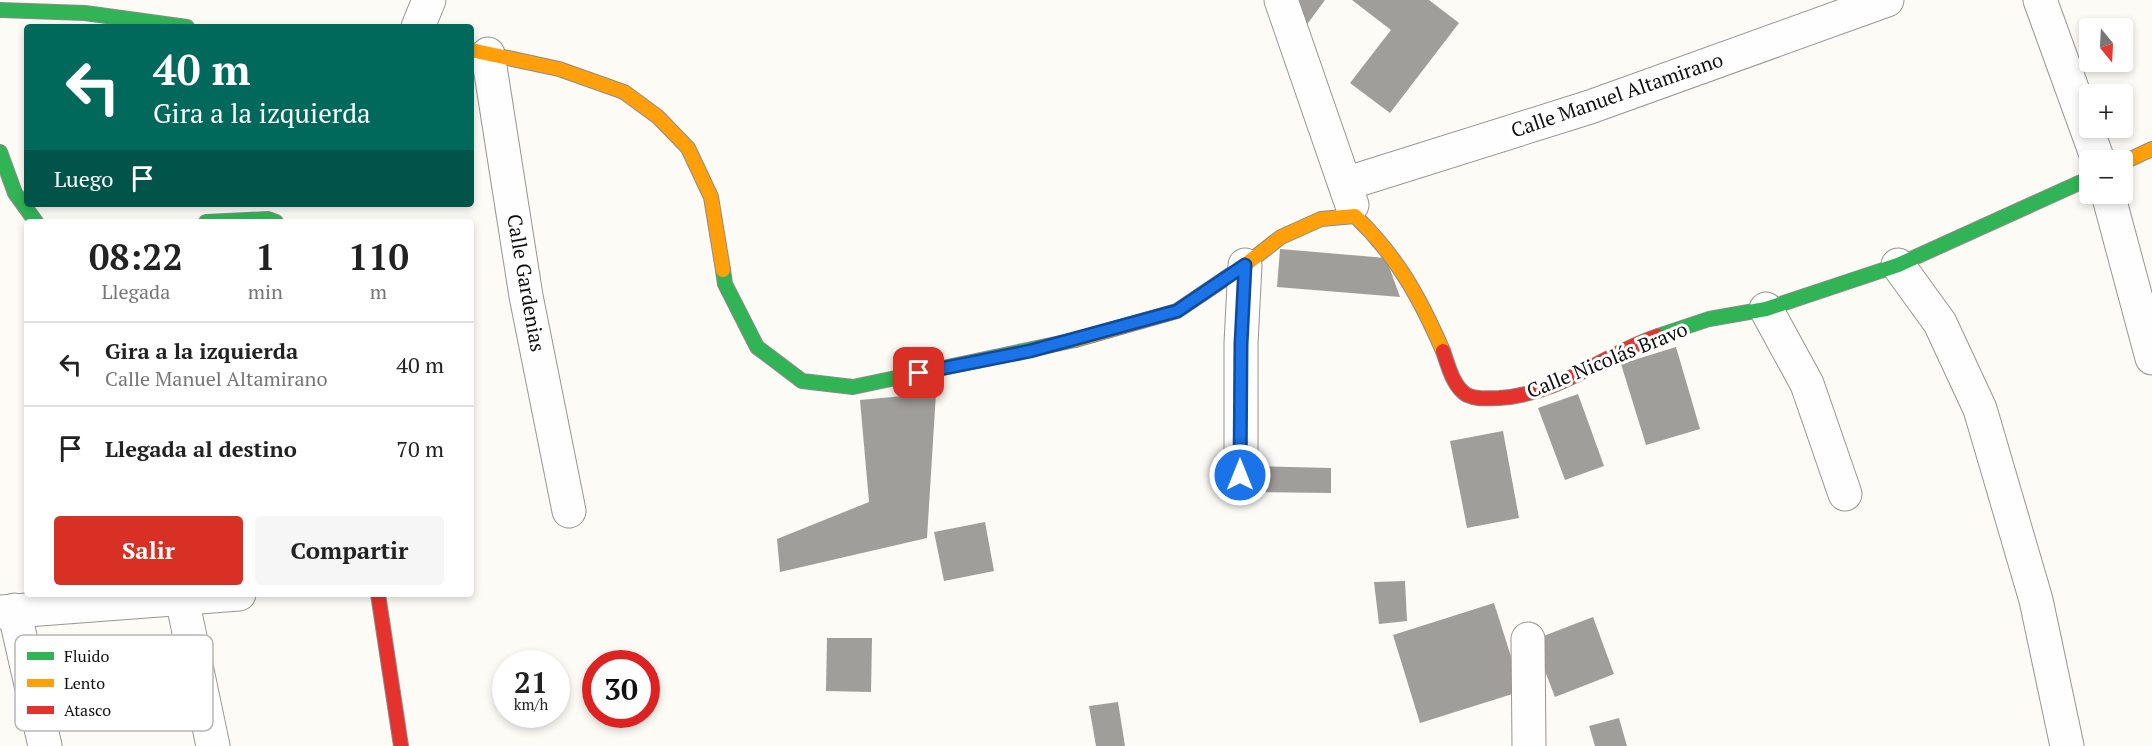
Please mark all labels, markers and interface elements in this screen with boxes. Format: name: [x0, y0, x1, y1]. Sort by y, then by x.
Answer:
north arrow: [2079, 18, 2133, 72]
map controls: [2079, 18, 2133, 204]
text: 40 m: [153, 41, 251, 97]
street label: Calle Manuel Altamirano: [1507, 46, 1726, 144]
icon: left: [54, 48, 132, 126]
button: +: [2079, 84, 2133, 138]
text: Gira a la izquierda: [153, 95, 371, 131]
button: −: [2079, 150, 2133, 204]
icon: arrive: [126, 162, 159, 195]
text: Luego: [54, 164, 114, 193]
street label: Calle Gardenias: [501, 212, 552, 354]
text: 08:22: [89, 233, 183, 280]
text: 1: [255, 233, 276, 280]
text: 110: [348, 233, 409, 280]
text: Llegada: [101, 278, 170, 305]
text: min: [248, 278, 283, 305]
text: m: [370, 278, 387, 305]
street label: Calle Nicolás Bravo: [1522, 315, 1691, 404]
text: Gira a la izquierda: [105, 336, 298, 365]
pin: [893, 347, 944, 398]
icon: left: [54, 348, 87, 381]
text: 40 m: [396, 350, 444, 379]
icon: arrive: [902, 356, 935, 389]
text: Calle Manuel Altamirano: [105, 365, 328, 392]
icon: arrive: [54, 432, 87, 465]
text: Llegada al destino: [105, 434, 297, 463]
text: 70 m: [396, 434, 444, 463]
position arrow: [1208, 443, 1272, 507]
button: Salir: [54, 516, 243, 585]
button: Compartir: [255, 516, 444, 585]
legend: [15, 635, 213, 731]
text: Fluido: [64, 645, 109, 667]
speed limit sign: 30: [582, 650, 660, 728]
text: 21: [514, 662, 548, 702]
text: Lento: [64, 672, 105, 694]
text: km/h: [514, 694, 548, 714]
text: Atasco: [64, 699, 111, 721]

